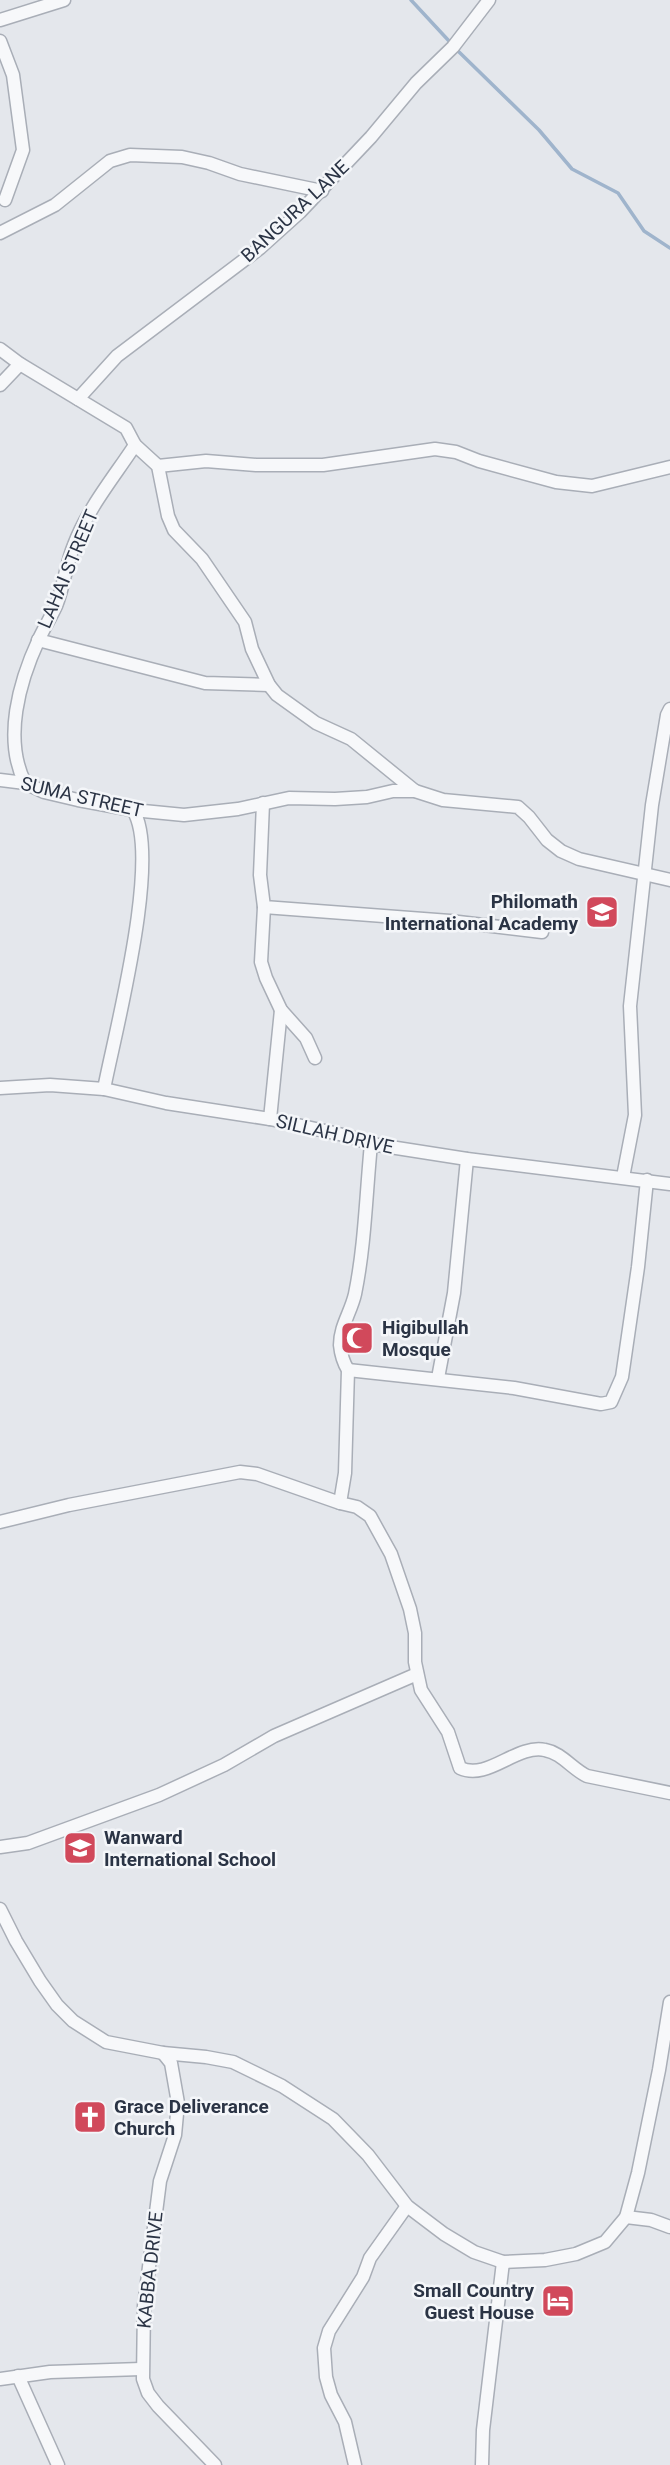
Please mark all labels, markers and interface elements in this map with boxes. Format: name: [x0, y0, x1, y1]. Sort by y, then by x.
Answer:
street label: BANGURA LANE: [236, 155, 354, 267]
street label: LAHAI STREET: [33, 506, 103, 632]
street label: SUMA STREET: [19, 772, 145, 822]
place label: Philomath International Academy: [385, 890, 578, 935]
school or university icon: Philomath International Academy: [583, 893, 621, 931]
street label: SILLAH DRIVE: [274, 1109, 396, 1159]
place label: Higibullah Mosque: [382, 1316, 469, 1361]
mosque icon: Higibullah Mosque: [338, 1319, 376, 1357]
place label: Wanward International School: [104, 1826, 276, 1871]
school or university icon: Wanward International School: [61, 1829, 99, 1867]
place label: Grace Deliverance Church: [114, 2095, 269, 2140]
church icon: Grace Deliverance Church: [71, 2098, 109, 2136]
street label: KABBA DRIVE: [132, 2210, 168, 2330]
place label: Small Country Guest House: [413, 2279, 534, 2324]
hotel icon: Small Country Guest House: [539, 2282, 577, 2320]

